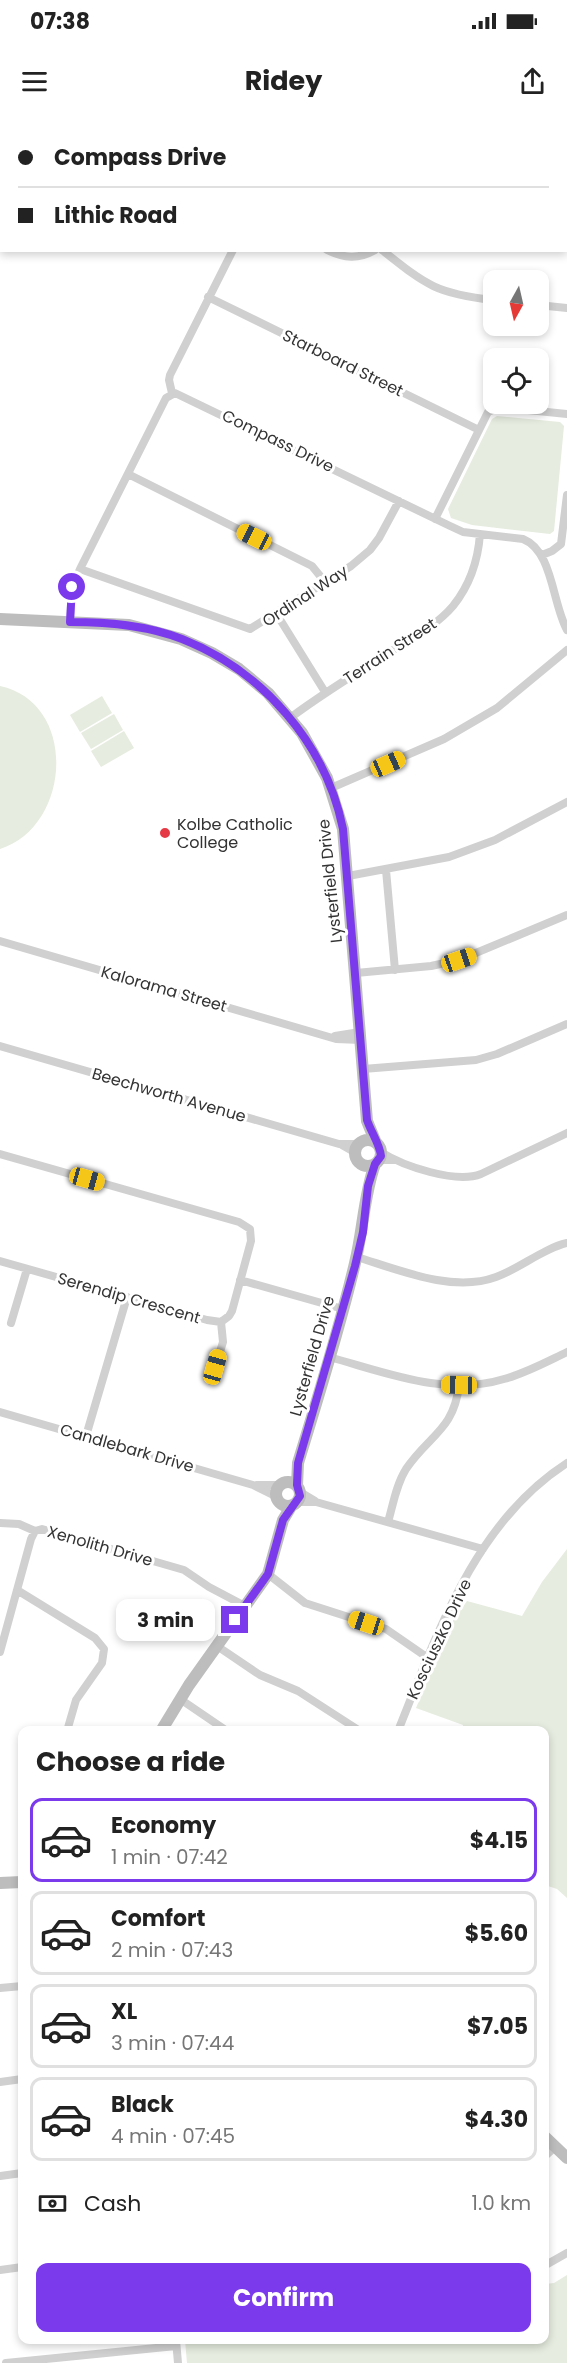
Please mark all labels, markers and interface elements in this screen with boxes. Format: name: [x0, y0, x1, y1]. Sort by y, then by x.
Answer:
text: 07:38: [30, 6, 90, 37]
text: Ridey: [245, 62, 322, 99]
icon: menu: [18, 65, 51, 98]
icon: share: [516, 65, 549, 98]
text: Compass Drive: [54, 142, 226, 173]
text: Lithic Road: [54, 200, 177, 231]
north arrow: [483, 270, 549, 336]
map controls: [483, 270, 549, 414]
street label: Starboard Street: [279, 324, 407, 402]
button: locate: [483, 348, 549, 414]
street label: Compass Drive: [218, 404, 338, 478]
car: [234, 521, 274, 553]
street label: Ordinal Way: [258, 560, 352, 632]
route start: [58, 573, 85, 600]
street label: Terrain Street: [339, 612, 441, 690]
car: [368, 748, 408, 780]
place label: Kolbe Catholic College: [177, 813, 293, 854]
street label: Lysterfield Drive: [312, 818, 348, 944]
marker: Kolbe Catholic College: [158, 826, 172, 840]
car: [439, 946, 479, 974]
street label: Kalorama Street: [98, 960, 230, 1018]
street label: Beechworth Avenue: [89, 1062, 249, 1128]
car: [67, 1165, 107, 1193]
street label: Serendip Crescent: [55, 1267, 203, 1329]
street label: Lysterfield Drive: [284, 1293, 340, 1419]
car: [201, 1347, 229, 1387]
car: [441, 1376, 477, 1394]
street label: Candlebark Drive: [57, 1418, 197, 1478]
street label: Xenolith Drive: [45, 1520, 155, 1572]
street label: Kosciuszko Drive: [401, 1575, 477, 1703]
callout: 3 min: [115, 1599, 214, 1641]
text: 3 min: [137, 1606, 194, 1634]
route end: [221, 1606, 248, 1633]
car: [346, 1609, 386, 1637]
text: Choose a ride: [36, 1743, 225, 1780]
text: Economy: [111, 1810, 216, 1841]
icon: car: [39, 1813, 93, 1867]
text: $4.15: [470, 1825, 528, 1856]
text: 1 min · 07:42: [111, 1843, 228, 1871]
text: Comfort: [111, 1903, 205, 1934]
icon: car: [39, 1906, 93, 1960]
text: $5.60: [465, 1918, 528, 1949]
text: 2 min · 07:43: [111, 1936, 233, 1964]
text: XL: [111, 1996, 137, 2027]
icon: car: [39, 1999, 93, 2053]
text: $7.05: [467, 2011, 528, 2042]
text: 3 min · 07:44: [111, 2029, 234, 2057]
text: Black: [111, 2089, 174, 2120]
icon: car: [39, 2092, 93, 2146]
text: $4.30: [465, 2104, 528, 2135]
text: 4 min · 07:45: [111, 2122, 235, 2150]
icon: cash: [36, 2187, 69, 2220]
text: Cash: [84, 2188, 141, 2219]
text: 1.0 km: [472, 2189, 531, 2217]
button: Confirm: [36, 2263, 531, 2332]

